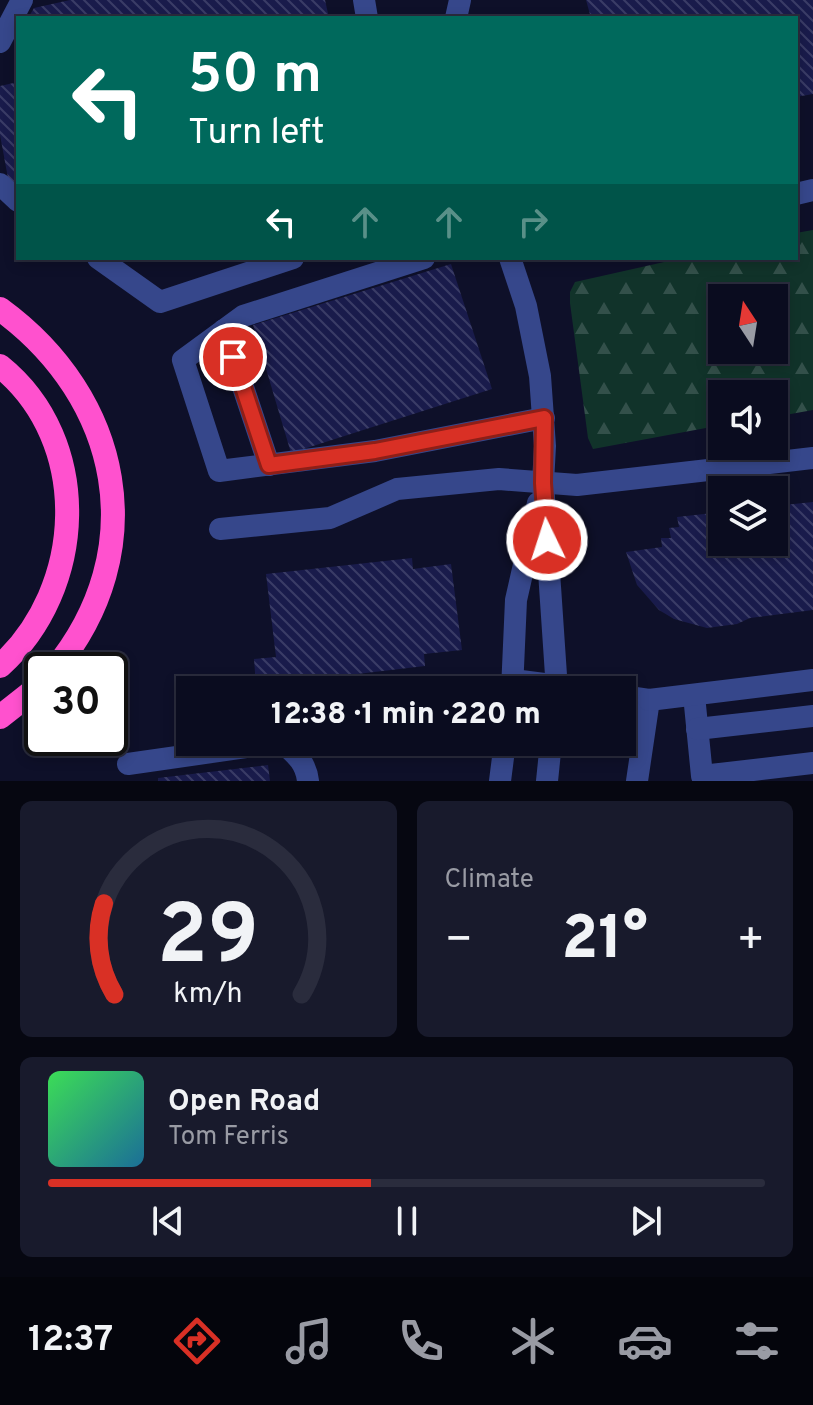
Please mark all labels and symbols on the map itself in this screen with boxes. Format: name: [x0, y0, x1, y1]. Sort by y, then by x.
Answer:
north arrow: [708, 284, 788, 364]
pin: [199, 323, 267, 391]
position arrow: [505, 498, 589, 582]
speed limit sign: 30: [24, 652, 128, 756]

